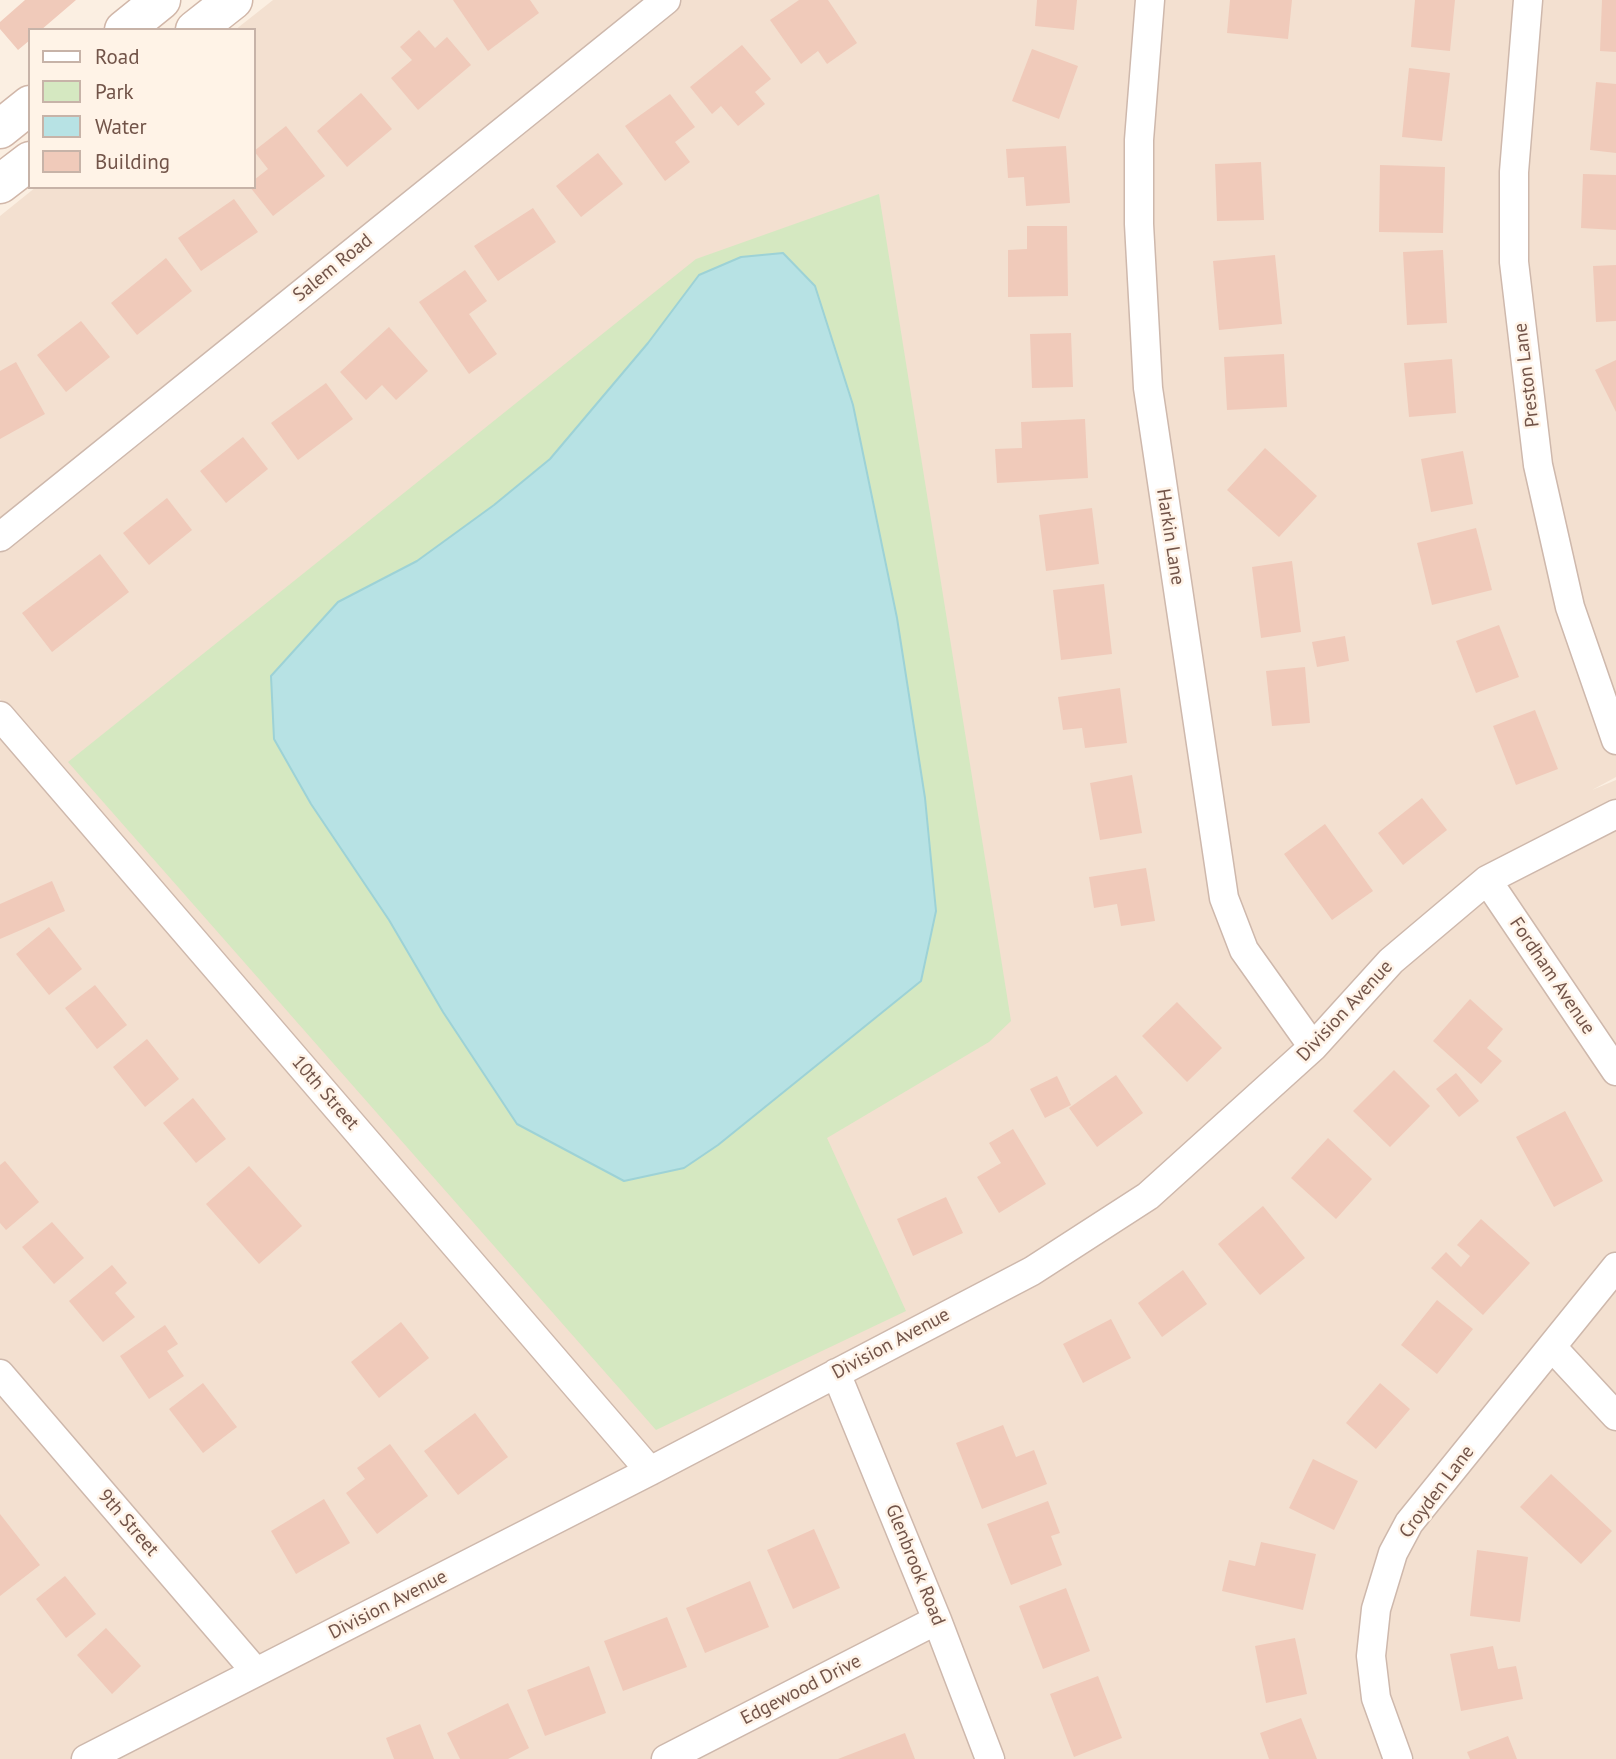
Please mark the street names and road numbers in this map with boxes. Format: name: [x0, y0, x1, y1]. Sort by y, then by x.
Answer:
street label: Salem Road: [289, 229, 377, 307]
street label: Preston Lane: [1509, 322, 1545, 428]
street label: Harkin Lane: [1151, 487, 1189, 587]
street label: Fordham Avenue: [1504, 913, 1600, 1039]
street label: Division Avenue: [1292, 956, 1398, 1066]
street label: 10th Street: [286, 1051, 364, 1135]
street label: Division Avenue: [828, 1303, 954, 1385]
street label: Croyden Lane: [1395, 1441, 1479, 1543]
street label: 9th Street: [93, 1485, 163, 1561]
street label: Glenbrook Road: [880, 1501, 950, 1629]
street label: Division Avenue: [325, 1565, 451, 1645]
street label: Edgewood Drive: [737, 1650, 865, 1730]

